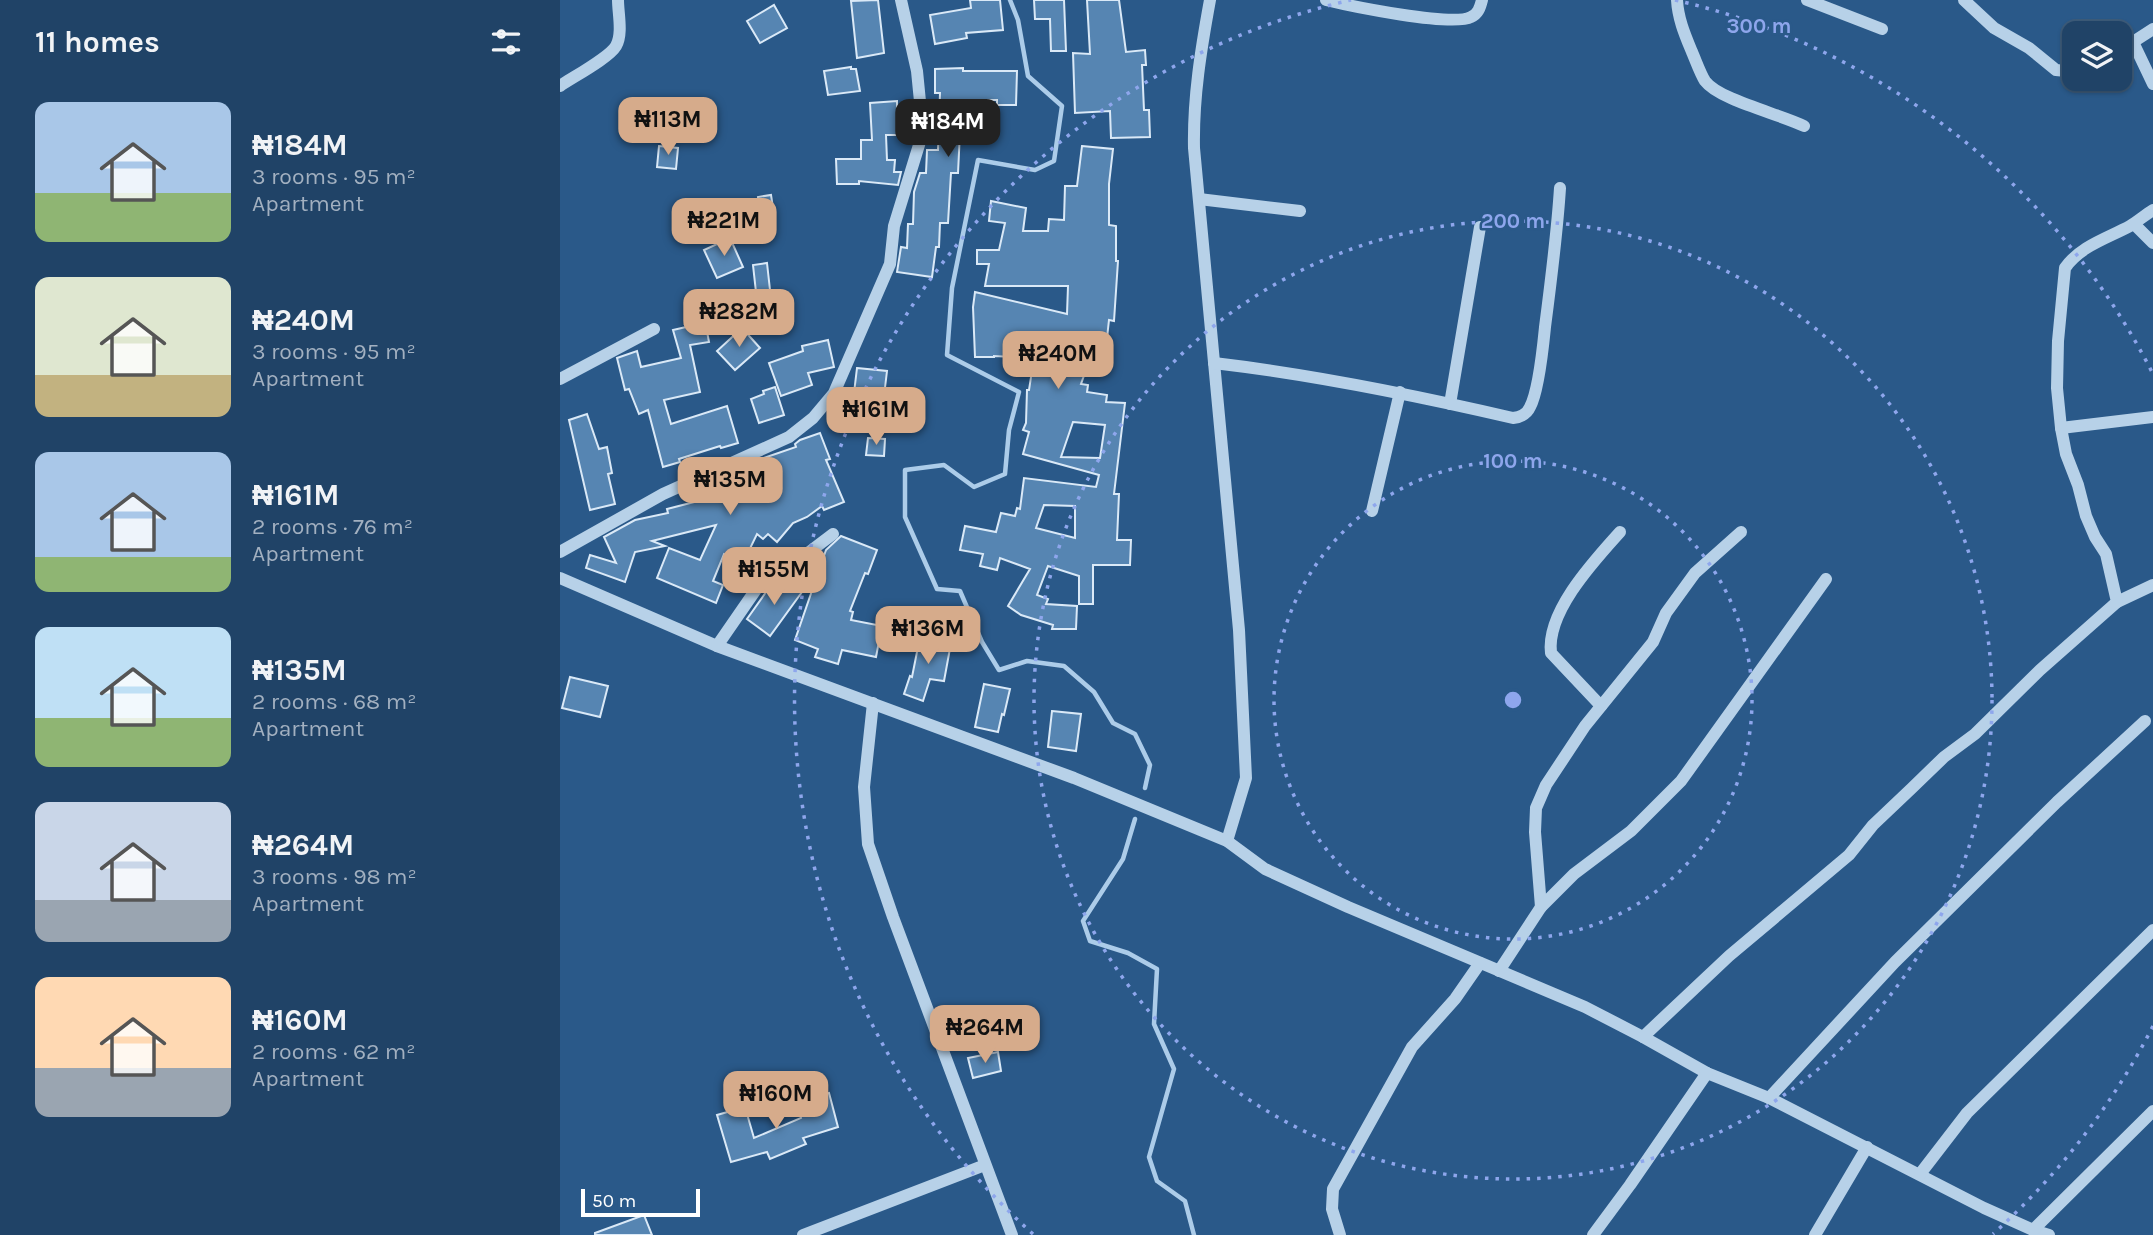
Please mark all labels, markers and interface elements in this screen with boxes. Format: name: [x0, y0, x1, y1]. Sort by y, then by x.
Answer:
text: 300 m: [1727, 14, 1791, 38]
map controls: [2062, 21, 2132, 91]
button: layers: [2062, 21, 2132, 91]
icon: filters: [487, 23, 525, 61]
text: 11 homes: [35, 24, 160, 60]
pin: ₦113M: [619, 97, 717, 157]
pin: ₦184M: [899, 100, 997, 159]
text: ₦113M: [634, 106, 702, 133]
text: ₦184M: [911, 108, 985, 135]
text: ₦184M: [252, 127, 348, 163]
icon: home: [91, 130, 175, 214]
text: 3 rooms · 95 m²: [252, 163, 416, 190]
text: Apartment: [252, 190, 364, 217]
pin: ₦221M: [675, 198, 773, 258]
text: ₦221M: [688, 207, 760, 234]
text: 200 m: [1481, 209, 1545, 233]
pin: ₦282M: [690, 290, 788, 349]
text: ₦282M: [699, 298, 779, 325]
text: ₦240M: [252, 302, 355, 338]
icon: home: [91, 305, 175, 389]
pin: ₦240M: [1009, 332, 1107, 391]
text: 3 rooms · 95 m²: [252, 338, 416, 365]
text: ₦240M: [1019, 340, 1097, 367]
text: Apartment: [252, 365, 364, 392]
pin: ₦161M: [827, 388, 925, 447]
text: ₦161M: [842, 396, 910, 423]
text: 100 m: [1483, 449, 1543, 473]
pin: ₦135M: [681, 458, 779, 517]
text: ₦135M: [694, 466, 766, 493]
text: ₦161M: [252, 477, 340, 513]
icon: home: [91, 480, 175, 564]
text: 2 rooms · 76 m²: [252, 513, 413, 540]
text: Apartment: [252, 540, 364, 567]
pin: ₦155M: [725, 548, 823, 607]
text: ₦155M: [738, 556, 810, 583]
pin: ₦136M: [879, 606, 977, 666]
text: ₦136M: [891, 615, 965, 642]
text: ₦135M: [252, 652, 347, 688]
icon: home: [91, 655, 175, 739]
text: 2 rooms · 68 m²: [252, 688, 416, 715]
centre of rings: [1501, 688, 1525, 712]
text: Apartment: [252, 715, 364, 742]
text: ₦264M: [252, 827, 354, 863]
icon: home: [91, 830, 175, 914]
text: 3 rooms · 98 m²: [252, 863, 417, 890]
text: Apartment: [252, 890, 364, 917]
text: ₦160M: [252, 1002, 348, 1038]
icon: home: [91, 1005, 175, 1089]
pin: ₦264M: [936, 1006, 1034, 1065]
text: ₦264M: [946, 1014, 1024, 1041]
text: 2 rooms · 62 m²: [252, 1038, 416, 1065]
text: Apartment: [252, 1065, 364, 1092]
pin: ₦160M: [727, 1072, 825, 1131]
text: ₦160M: [739, 1080, 813, 1107]
scale bar: [581, 1186, 700, 1218]
text: 50 m: [592, 1190, 636, 1212]

